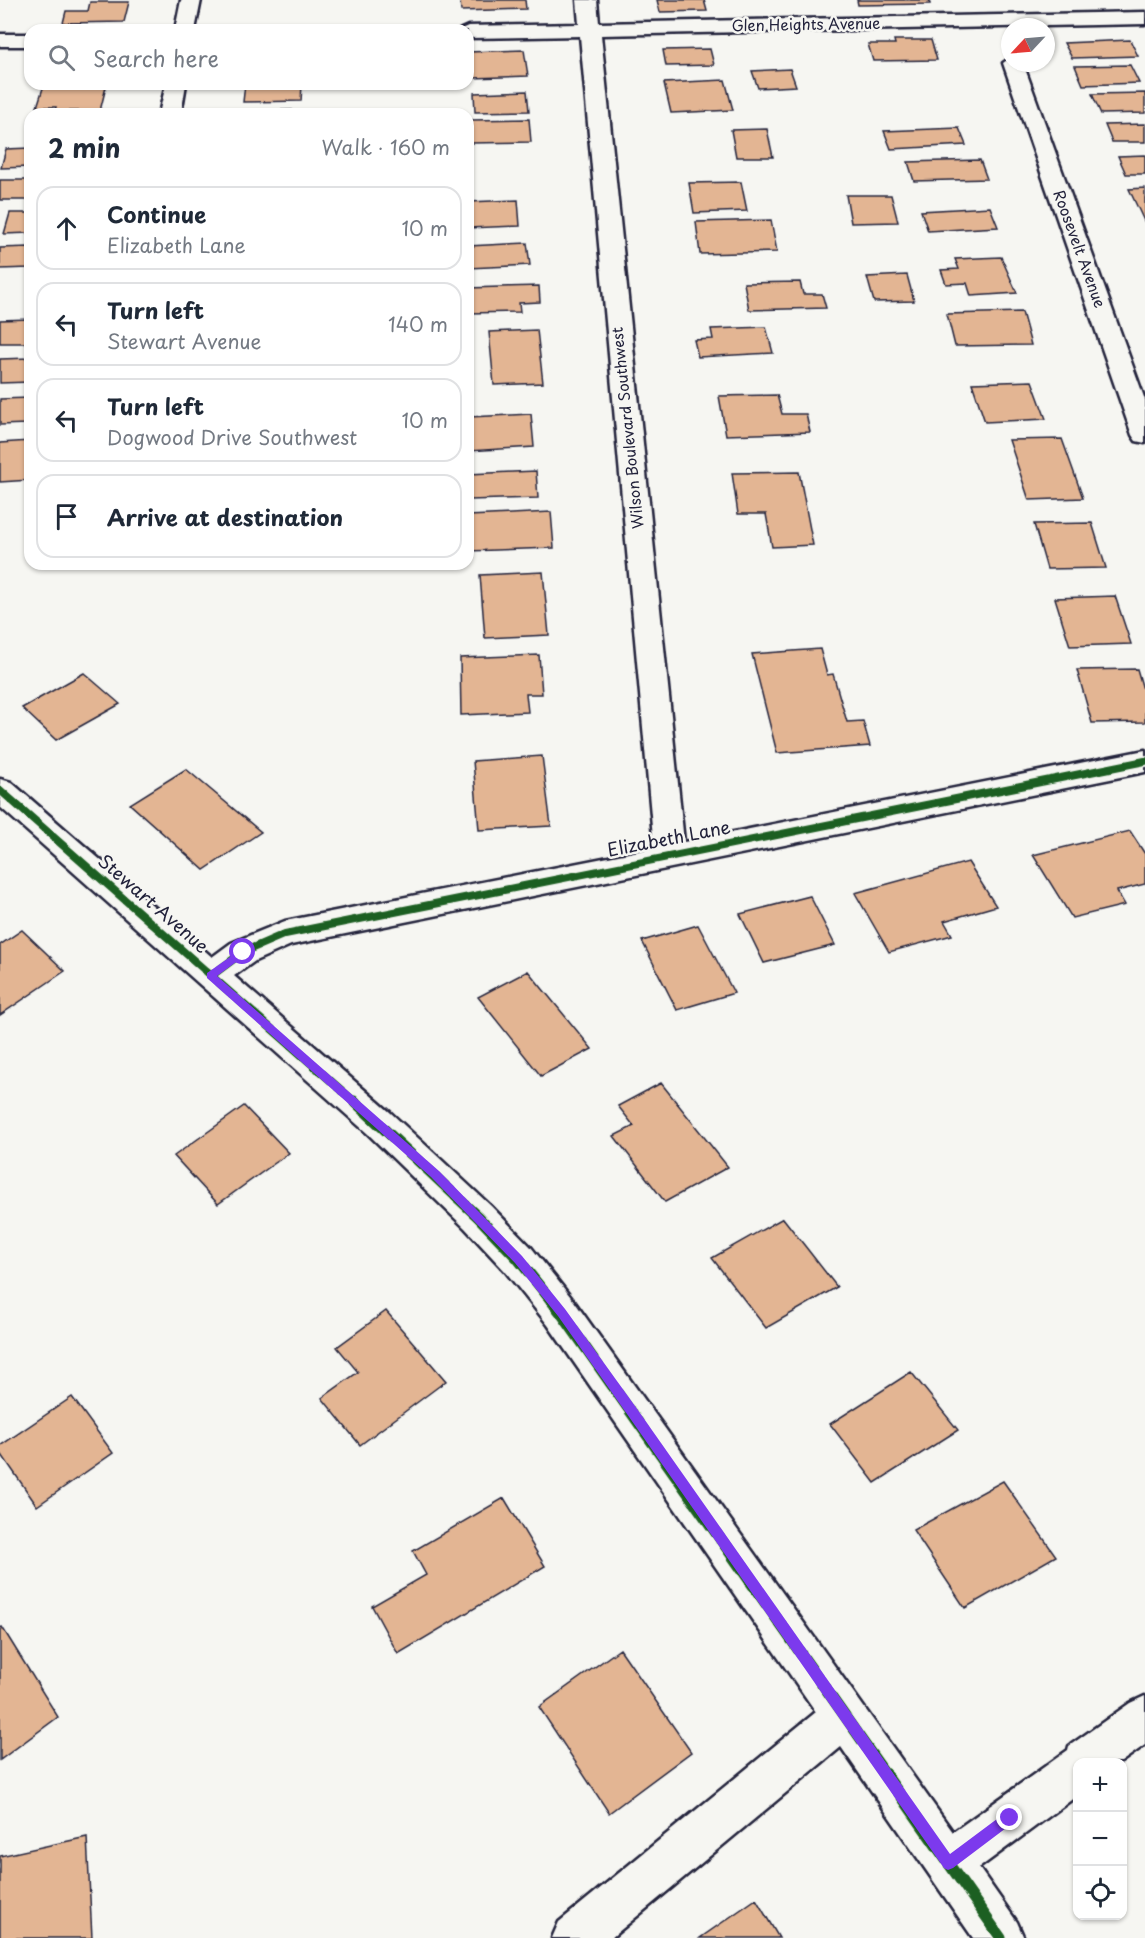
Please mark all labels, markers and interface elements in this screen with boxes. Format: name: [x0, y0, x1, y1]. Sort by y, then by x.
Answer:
street label: Glen Heights Avenue: [731, 11, 881, 36]
north arrow: [1001, 18, 1055, 72]
search box: [24, 24, 474, 90]
icon: search: [45, 41, 78, 74]
text: Search here: [93, 41, 219, 74]
text: 2 min: [48, 128, 121, 167]
text: Walk · 160 m: [322, 132, 450, 162]
street label: Roosevelt Avenue: [1048, 186, 1112, 311]
text: Continue: [107, 197, 206, 230]
icon: ahead: [50, 212, 83, 245]
text: 10 m: [401, 213, 448, 243]
text: Elizabeth Lane: [107, 230, 246, 260]
text: Turn left: [107, 293, 204, 326]
icon: left: [50, 308, 83, 341]
text: 140 m: [388, 309, 448, 339]
text: Stewart Avenue: [107, 326, 261, 356]
street label: Wilson Boulevard Southwest: [604, 326, 649, 530]
text: Turn left: [107, 389, 204, 422]
icon: left: [50, 404, 83, 437]
text: 10 m: [401, 405, 448, 435]
text: Dogwood Drive Southwest: [107, 422, 357, 452]
icon: arrive: [50, 500, 83, 533]
text: Arrive at destination: [107, 500, 343, 533]
street label: Elizabeth Lane: [605, 812, 733, 863]
street label: Stewart Avenue: [93, 847, 215, 959]
route start: [229, 938, 255, 964]
map controls: [1073, 1758, 1127, 1920]
button: +: [1073, 1758, 1127, 1812]
route end: [996, 1804, 1022, 1830]
button: −: [1073, 1812, 1127, 1866]
button: locate: [1073, 1866, 1127, 1920]

